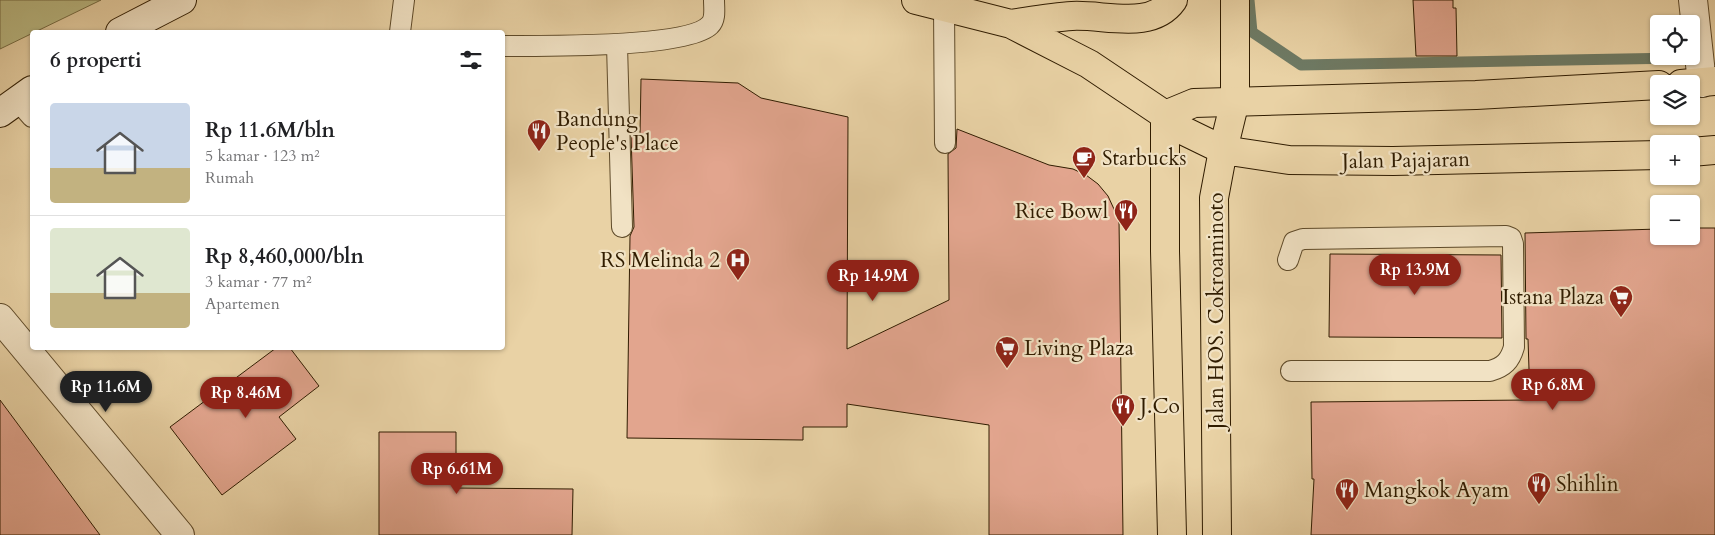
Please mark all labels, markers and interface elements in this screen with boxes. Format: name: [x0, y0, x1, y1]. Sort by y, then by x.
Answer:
map controls: [1650, 15, 1700, 245]
button: locate: [1650, 15, 1700, 65]
text: 6 properti: [50, 46, 142, 75]
icon: filters: [457, 46, 485, 74]
button: layers: [1650, 75, 1700, 125]
place label: Bandung People's Place: [556, 105, 679, 158]
text: Rp 11.6M/bln: [205, 116, 335, 145]
restaurant icon: Bandung People's Place: [526, 118, 552, 152]
icon: home: [90, 123, 150, 183]
button: +: [1650, 135, 1700, 185]
place label: Starbucks: [1102, 144, 1187, 173]
text: 5 kamar · 123 m²: [205, 145, 320, 167]
cafe icon: Starbucks: [1071, 145, 1097, 179]
street label: Jalan Pajajaran: [1339, 145, 1470, 176]
text: Rumah: [205, 167, 254, 189]
street label: Jalan HOS. Cokroaminoto: [1202, 192, 1231, 433]
button: −: [1650, 195, 1700, 245]
place label: Rice Bowl: [1015, 197, 1108, 226]
restaurant icon: Rice Bowl: [1113, 198, 1139, 232]
text: Rp 8,460,000/bln: [205, 242, 364, 271]
place label: RS Melinda 2: [600, 246, 720, 275]
hospital icon: RS Melinda 2: [725, 247, 751, 281]
icon: home: [90, 248, 150, 308]
pin: Rp 13.9M: [1363, 254, 1467, 296]
text: Rp 13.9M: [1380, 259, 1450, 281]
pin: Rp 14.9M: [821, 260, 925, 302]
text: Rp 14.9M: [838, 265, 908, 287]
text: 3 kamar · 77 m²: [205, 271, 311, 293]
place label: Istana Plaza: [1502, 283, 1604, 312]
supermarket icon: Istana Plaza: [1608, 284, 1634, 318]
text: Apartemen: [205, 293, 280, 315]
place label: Living Plaza: [1024, 334, 1134, 363]
supermarket icon: Living Plaza: [994, 335, 1020, 369]
pin: Rp 6.8M: [1507, 368, 1599, 411]
pin: Rp 11.6M: [54, 370, 158, 413]
text: Rp 6.8M: [1522, 374, 1584, 396]
text: Rp 11.6M: [71, 376, 141, 398]
pin: Rp 8.46M: [194, 376, 298, 419]
text: Rp 8.46M: [211, 382, 281, 404]
place label: J.Co: [1137, 392, 1180, 421]
restaurant icon: J.Co: [1110, 393, 1136, 427]
pin: Rp 6.61M: [405, 452, 509, 495]
text: Rp 6.61M: [422, 458, 492, 480]
place label: Shihlin: [1556, 470, 1619, 499]
restaurant icon: Shihlin: [1526, 471, 1552, 505]
place label: Mangkok Ayam: [1364, 476, 1509, 505]
restaurant icon: Mangkok Ayam: [1334, 477, 1360, 511]

